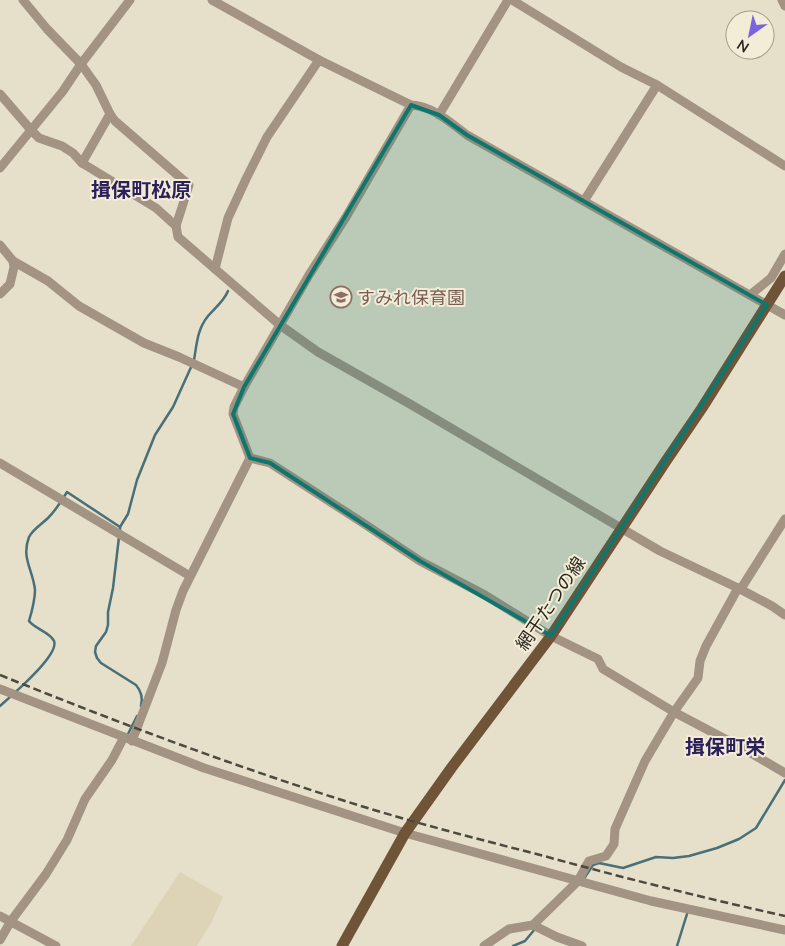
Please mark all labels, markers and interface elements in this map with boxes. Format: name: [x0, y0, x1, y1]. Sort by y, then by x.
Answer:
north arrow: [725, 10, 775, 60]
text: N: [733, 36, 752, 56]
district label: 揖保町松原: [91, 177, 191, 201]
school or university icon: すみれ保育園: [329, 285, 353, 309]
place label: すみれ保育園: [357, 286, 465, 308]
street label: 網干たつの線: [511, 552, 589, 654]
district label: 揖保町栄: [685, 734, 765, 758]

